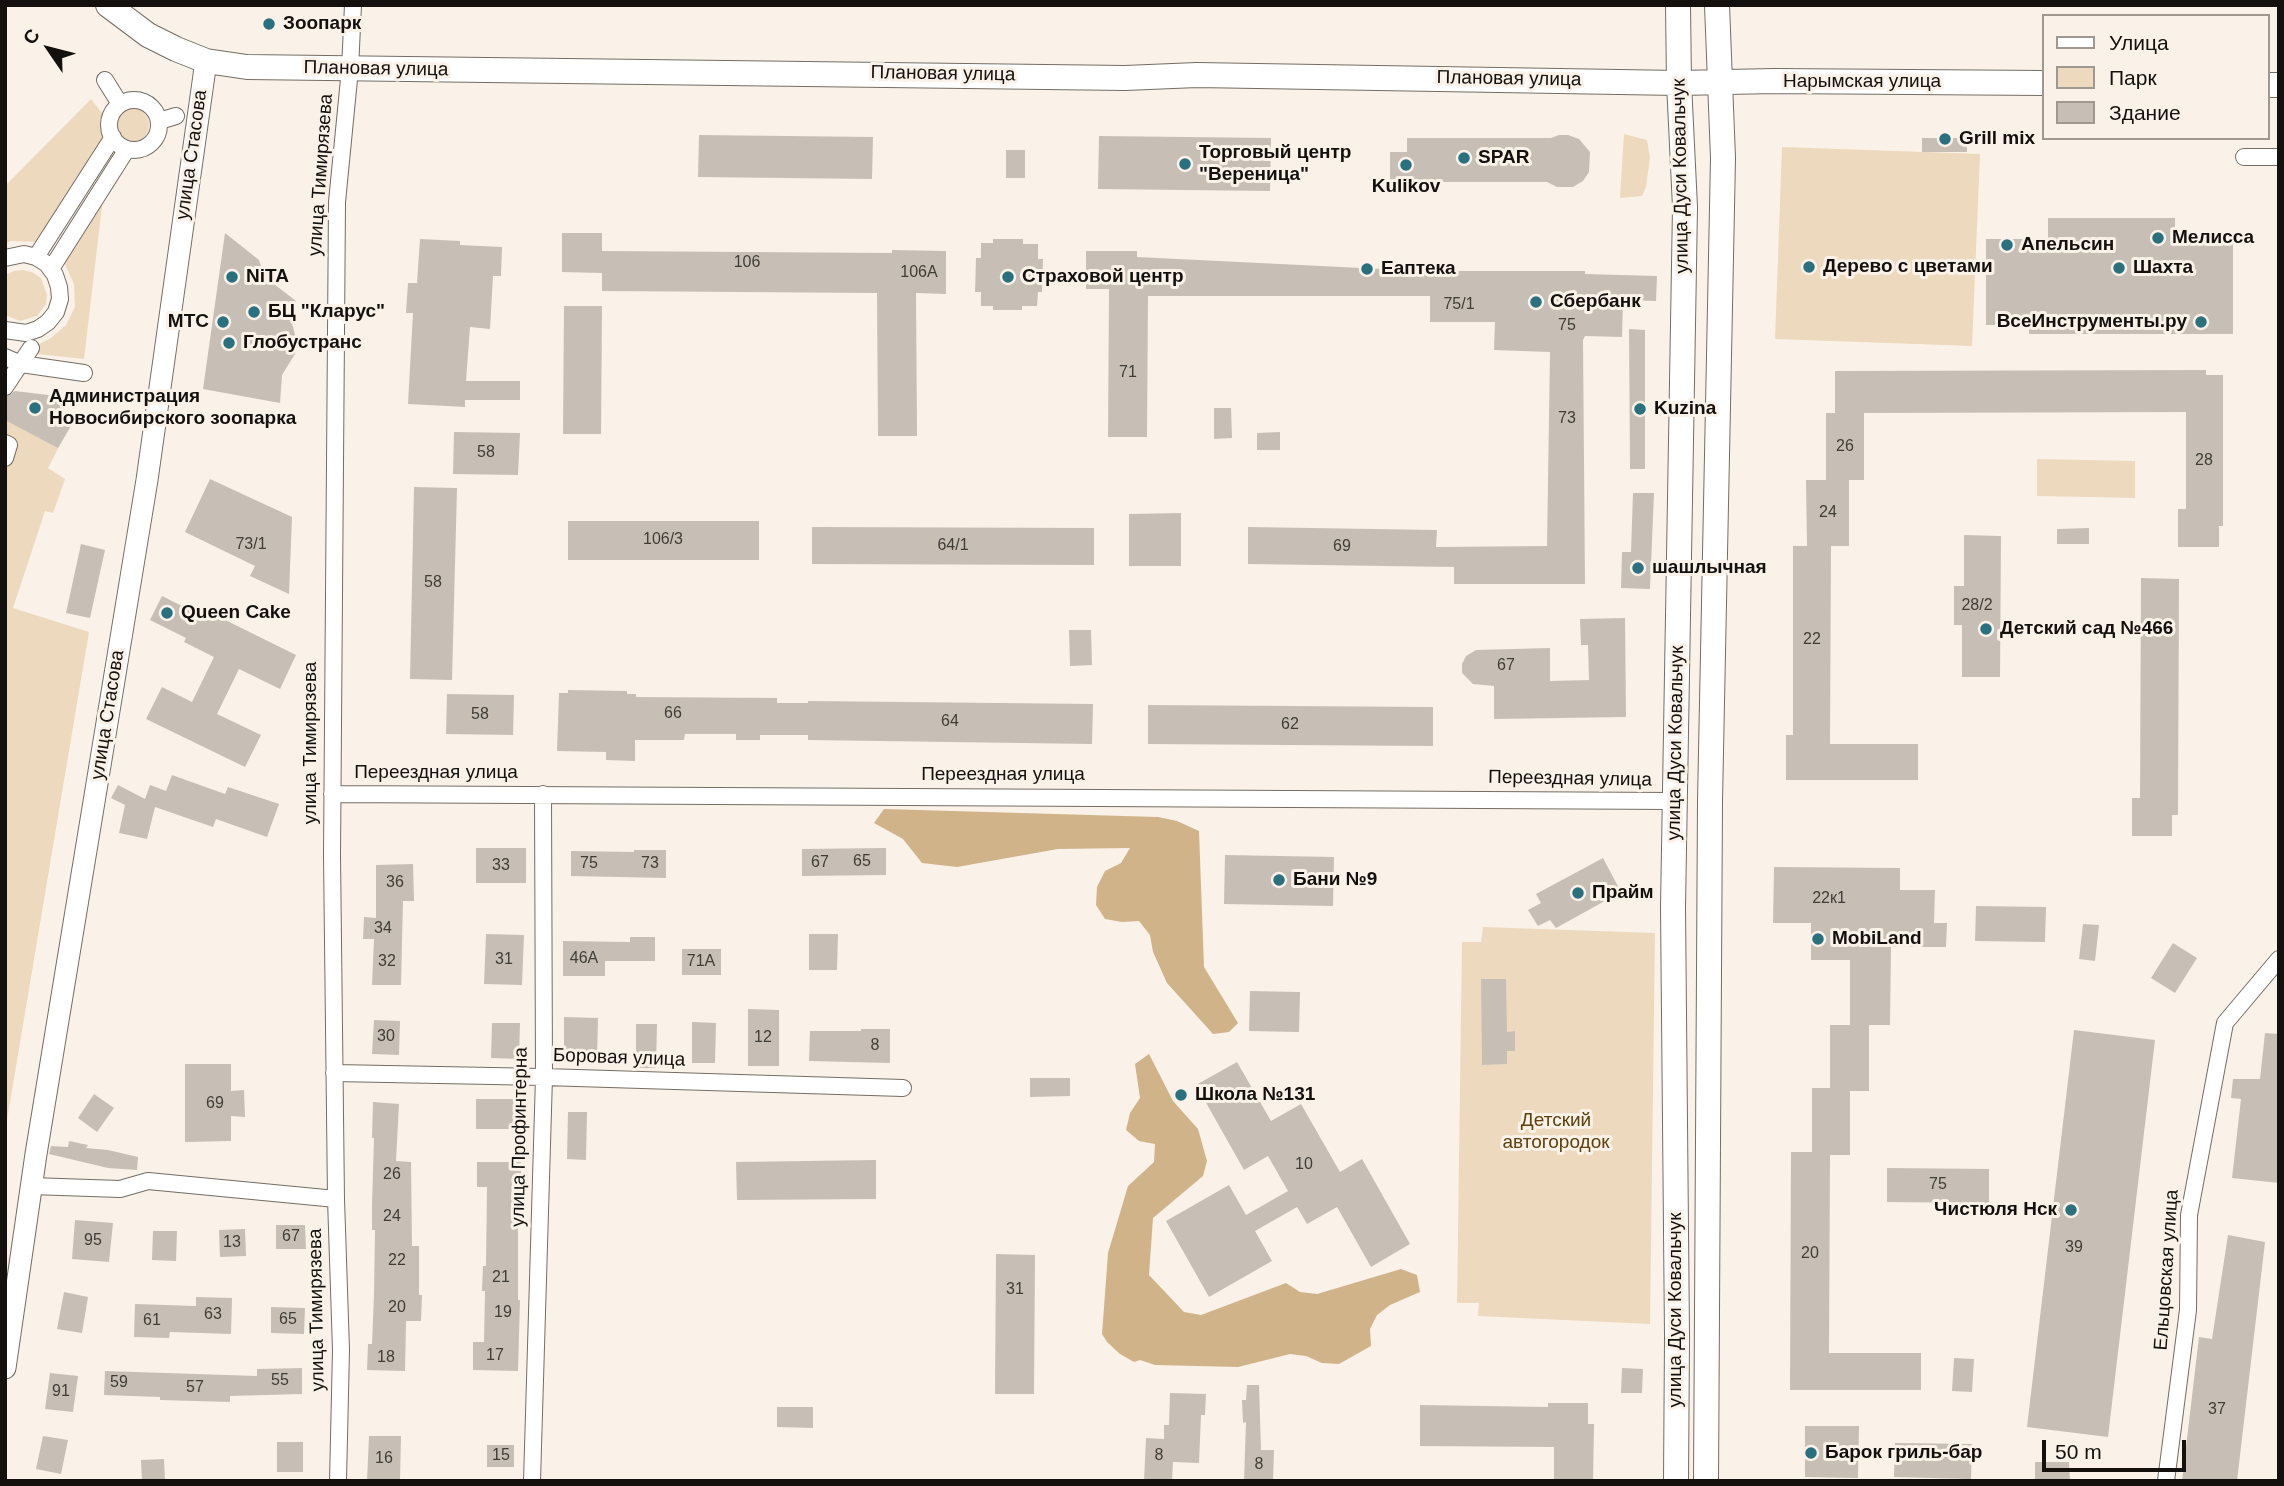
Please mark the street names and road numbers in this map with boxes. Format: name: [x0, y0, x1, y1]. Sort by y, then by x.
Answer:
street label: Плановая улица: [304, 56, 448, 82]
street label: Плановая улица: [871, 61, 1015, 87]
street label: Плановая улица: [1437, 66, 1581, 92]
street label: Нарымская улица: [1783, 71, 1941, 93]
street label: улица Дуси Ковальчук: [1668, 78, 1694, 274]
street label: улица Стасова: [172, 89, 212, 221]
street label: улица Тимирязева: [304, 93, 338, 257]
street label: улица Дуси Ковальчук: [1663, 645, 1689, 841]
street label: улица Стасова: [86, 649, 130, 781]
street label: улица Тимирязева: [300, 662, 322, 824]
street label: Переездная улица: [354, 762, 518, 784]
street label: Переездная улица: [921, 764, 1085, 786]
street label: Переездная улица: [1488, 766, 1652, 792]
street label: Боровая улица: [552, 1044, 686, 1072]
street label: улица Профинтерна: [507, 1047, 533, 1227]
street label: Ельцовская улица: [2150, 1189, 2184, 1351]
street label: улица Дуси Ковальчук: [1665, 1213, 1687, 1407]
street label: улица Тимирязева: [304, 1228, 330, 1392]

